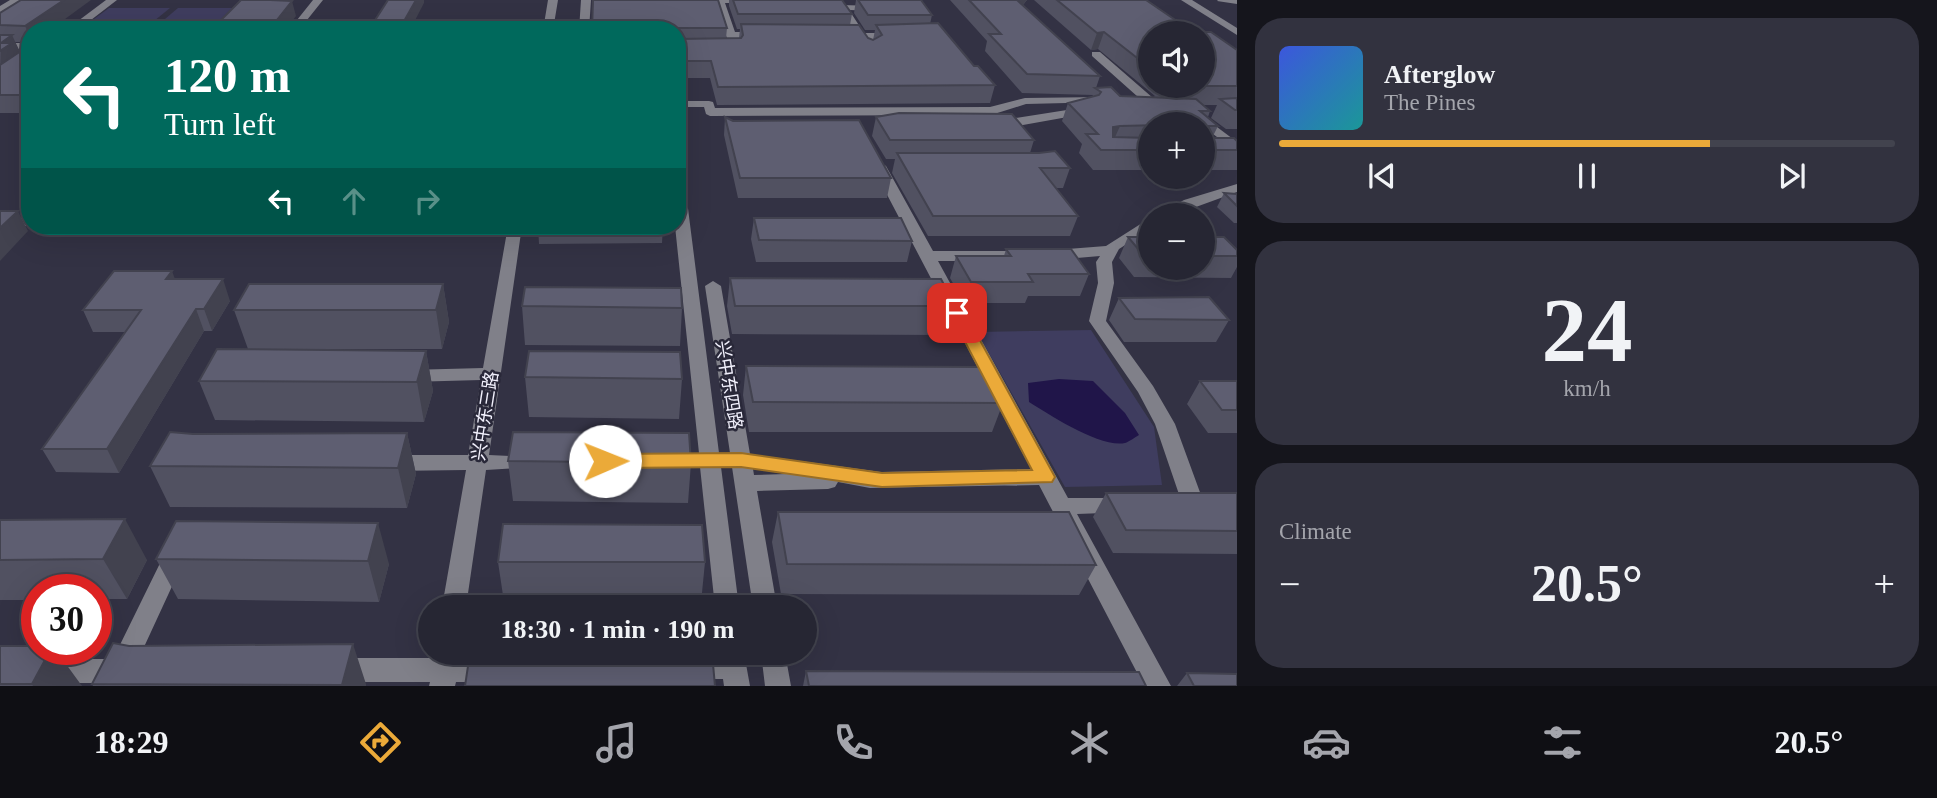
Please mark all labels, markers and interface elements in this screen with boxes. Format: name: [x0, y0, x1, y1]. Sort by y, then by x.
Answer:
map controls: [1138, 21, 1215, 280]
button: sound: [1138, 21, 1215, 98]
text: 120 m: [164, 48, 291, 103]
icon: left: [49, 49, 140, 140]
text: Afterglow: [1384, 60, 1495, 89]
text: The Pines: [1384, 90, 1475, 115]
text: Turn left: [164, 106, 276, 142]
button: +: [1138, 112, 1215, 189]
icon: previous: [1363, 157, 1401, 195]
icon: pause: [1568, 157, 1606, 195]
icon: next: [1773, 157, 1811, 195]
icon: left: [262, 182, 300, 220]
icon: ahead: [335, 182, 373, 220]
icon: right: [408, 182, 446, 220]
button: −: [1138, 203, 1215, 280]
text: 24: [1542, 280, 1633, 381]
pin: [927, 283, 987, 343]
icon: arrive: [938, 294, 976, 332]
street label: 兴中东四路: [712, 339, 746, 431]
street label: 兴中东三路: [468, 370, 502, 462]
text: km/h: [1563, 376, 1611, 401]
position arrow: [568, 424, 642, 498]
text: Climate: [1279, 519, 1352, 544]
text: 20.5°: [1531, 555, 1643, 612]
text: −: [1279, 563, 1300, 605]
text: +: [1874, 563, 1895, 605]
speed limit sign: 30: [21, 574, 112, 665]
text: 18:30 · 1 min · 190 m: [501, 615, 735, 644]
icon: directions: [356, 718, 405, 767]
icon: music: [592, 718, 641, 767]
icon: phone: [829, 718, 878, 767]
icon: climate: [1065, 718, 1114, 767]
icon: car: [1302, 718, 1351, 767]
icon: filters: [1538, 718, 1587, 767]
text: 18:29: [94, 724, 168, 760]
text: 20.5°: [1774, 724, 1843, 760]

